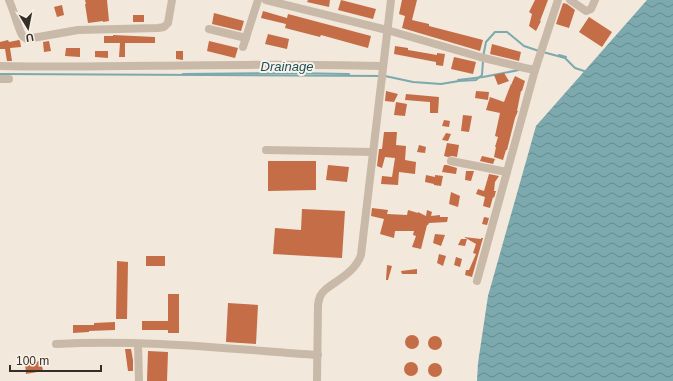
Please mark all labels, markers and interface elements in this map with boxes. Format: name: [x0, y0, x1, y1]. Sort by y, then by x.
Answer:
north arrow: [8, 8, 48, 48]
text: U: [25, 31, 35, 44]
water label: Drainage: [261, 59, 313, 74]
scale bar: [10, 347, 101, 373]
text: 100 m: [16, 354, 49, 368]

